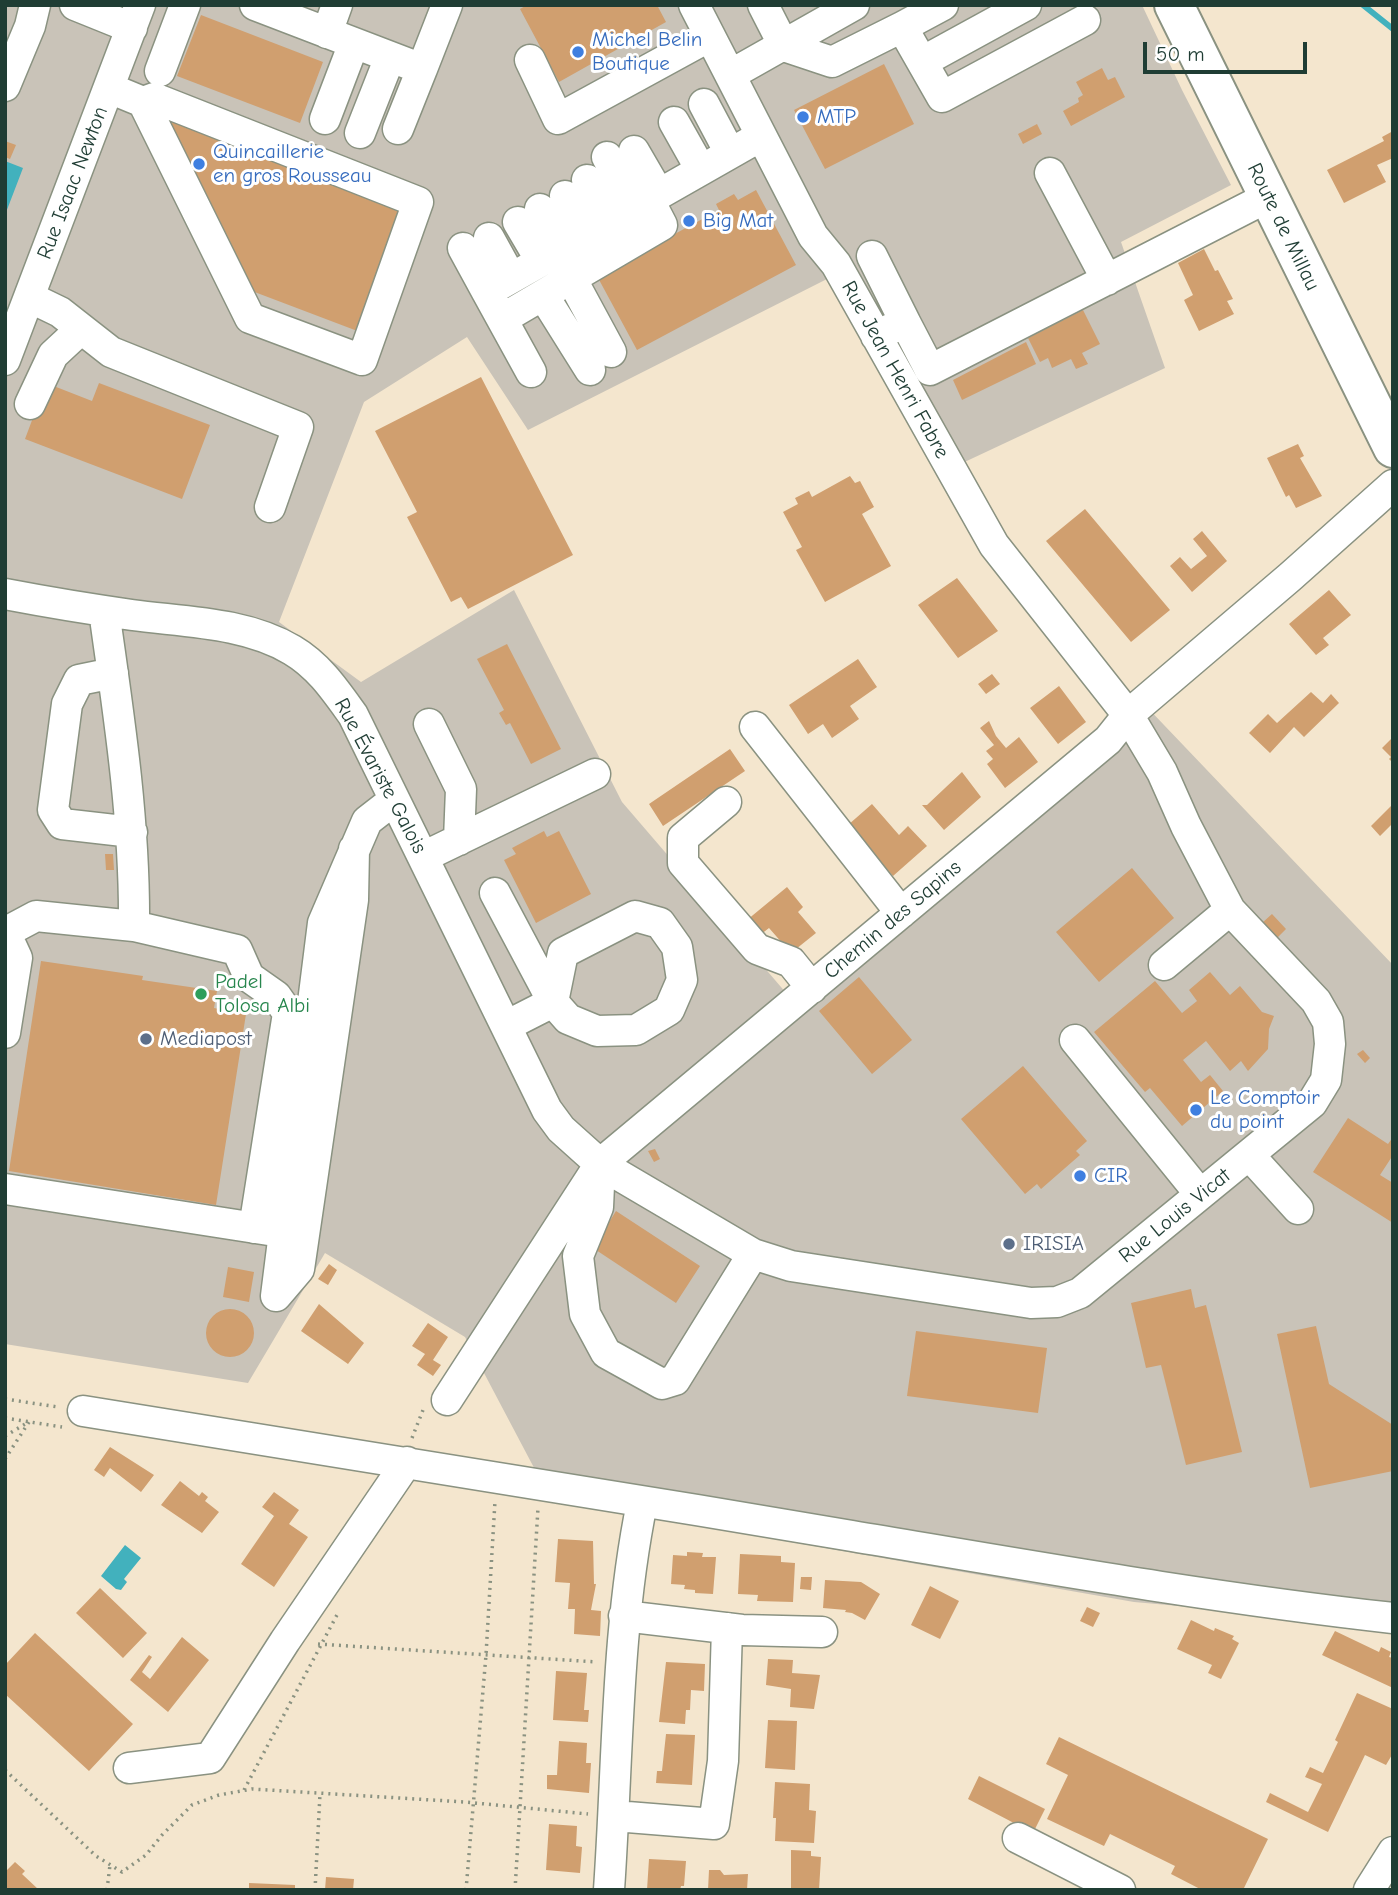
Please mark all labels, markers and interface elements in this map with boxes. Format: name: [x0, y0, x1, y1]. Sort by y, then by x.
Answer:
place label: Michel Belin Boutique: [592, 27, 702, 77]
scale bar: [1146, 28, 1310, 72]
text: 50 m: [1156, 42, 1205, 66]
marker: Michel Belin Boutique: [570, 44, 586, 60]
street label: Rue Isaac Newton: [32, 103, 114, 263]
place label: MTP: [817, 104, 856, 130]
marker: MTP: [795, 109, 811, 125]
place label: Quincaillerie en gros Rousseau: [213, 139, 372, 189]
marker: Quincaillerie en gros Rousseau: [191, 156, 207, 172]
street label: Route de Millau: [1241, 159, 1325, 295]
place label: Big Mat: [703, 208, 773, 234]
marker: Big Mat: [681, 213, 697, 229]
street label: Rue Jean Henri Fabre: [836, 277, 954, 463]
street label: Rue Évariste Galois: [328, 694, 432, 858]
street label: Chemin des Sapins: [819, 855, 967, 985]
place label: Padel Tolosa Albi: [215, 969, 310, 1019]
marker: Padel Tolosa Albi: [193, 986, 209, 1002]
place label: Mediapost: [160, 1026, 252, 1052]
marker: Mediapost: [138, 1031, 154, 1047]
place label: Le Comptoir du point: [1210, 1085, 1320, 1135]
marker: Le Comptoir du point: [1188, 1102, 1204, 1118]
place label: CIR: [1094, 1163, 1128, 1189]
street label: Rue Louis Vicat: [1114, 1163, 1236, 1269]
marker: CIR: [1072, 1168, 1088, 1184]
place label: IRISIA: [1023, 1231, 1084, 1257]
marker: IRISIA: [1001, 1236, 1017, 1252]

